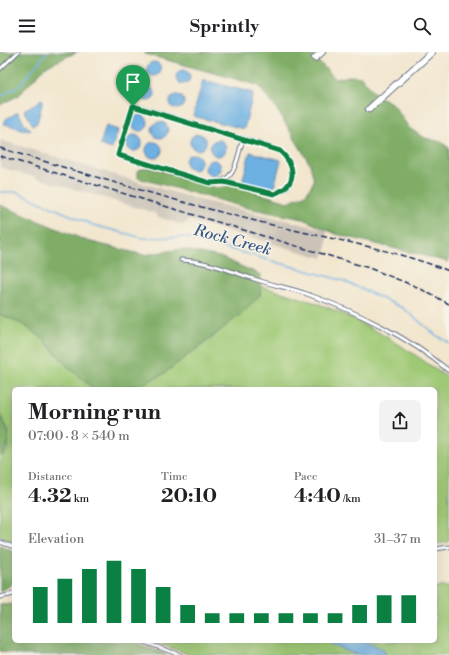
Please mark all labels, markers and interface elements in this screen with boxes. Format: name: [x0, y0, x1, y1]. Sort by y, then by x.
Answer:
icon: menu: [16, 15, 38, 37]
text: Sprintly: [190, 15, 259, 38]
icon: search: [411, 15, 433, 37]
pin: [116, 65, 150, 106]
icon: arrive: [122, 71, 144, 93]
water label: Rock Creek: [191, 220, 274, 260]
text: Morning run: [28, 399, 161, 426]
button: share: [379, 400, 421, 442]
text: 07:00 · 8 × 540 m: [28, 428, 130, 444]
text: Distance: [28, 470, 72, 484]
text: Time: [161, 470, 188, 484]
text: Pace: [294, 470, 318, 484]
text: 4.32: [28, 484, 71, 509]
text: 20:10: [161, 484, 217, 509]
text: 4:40: [294, 484, 341, 509]
text: km: [71, 492, 89, 506]
text: /km: [341, 492, 361, 506]
text: Elevation: [28, 531, 84, 547]
text: 31–37 m: [374, 531, 421, 547]

